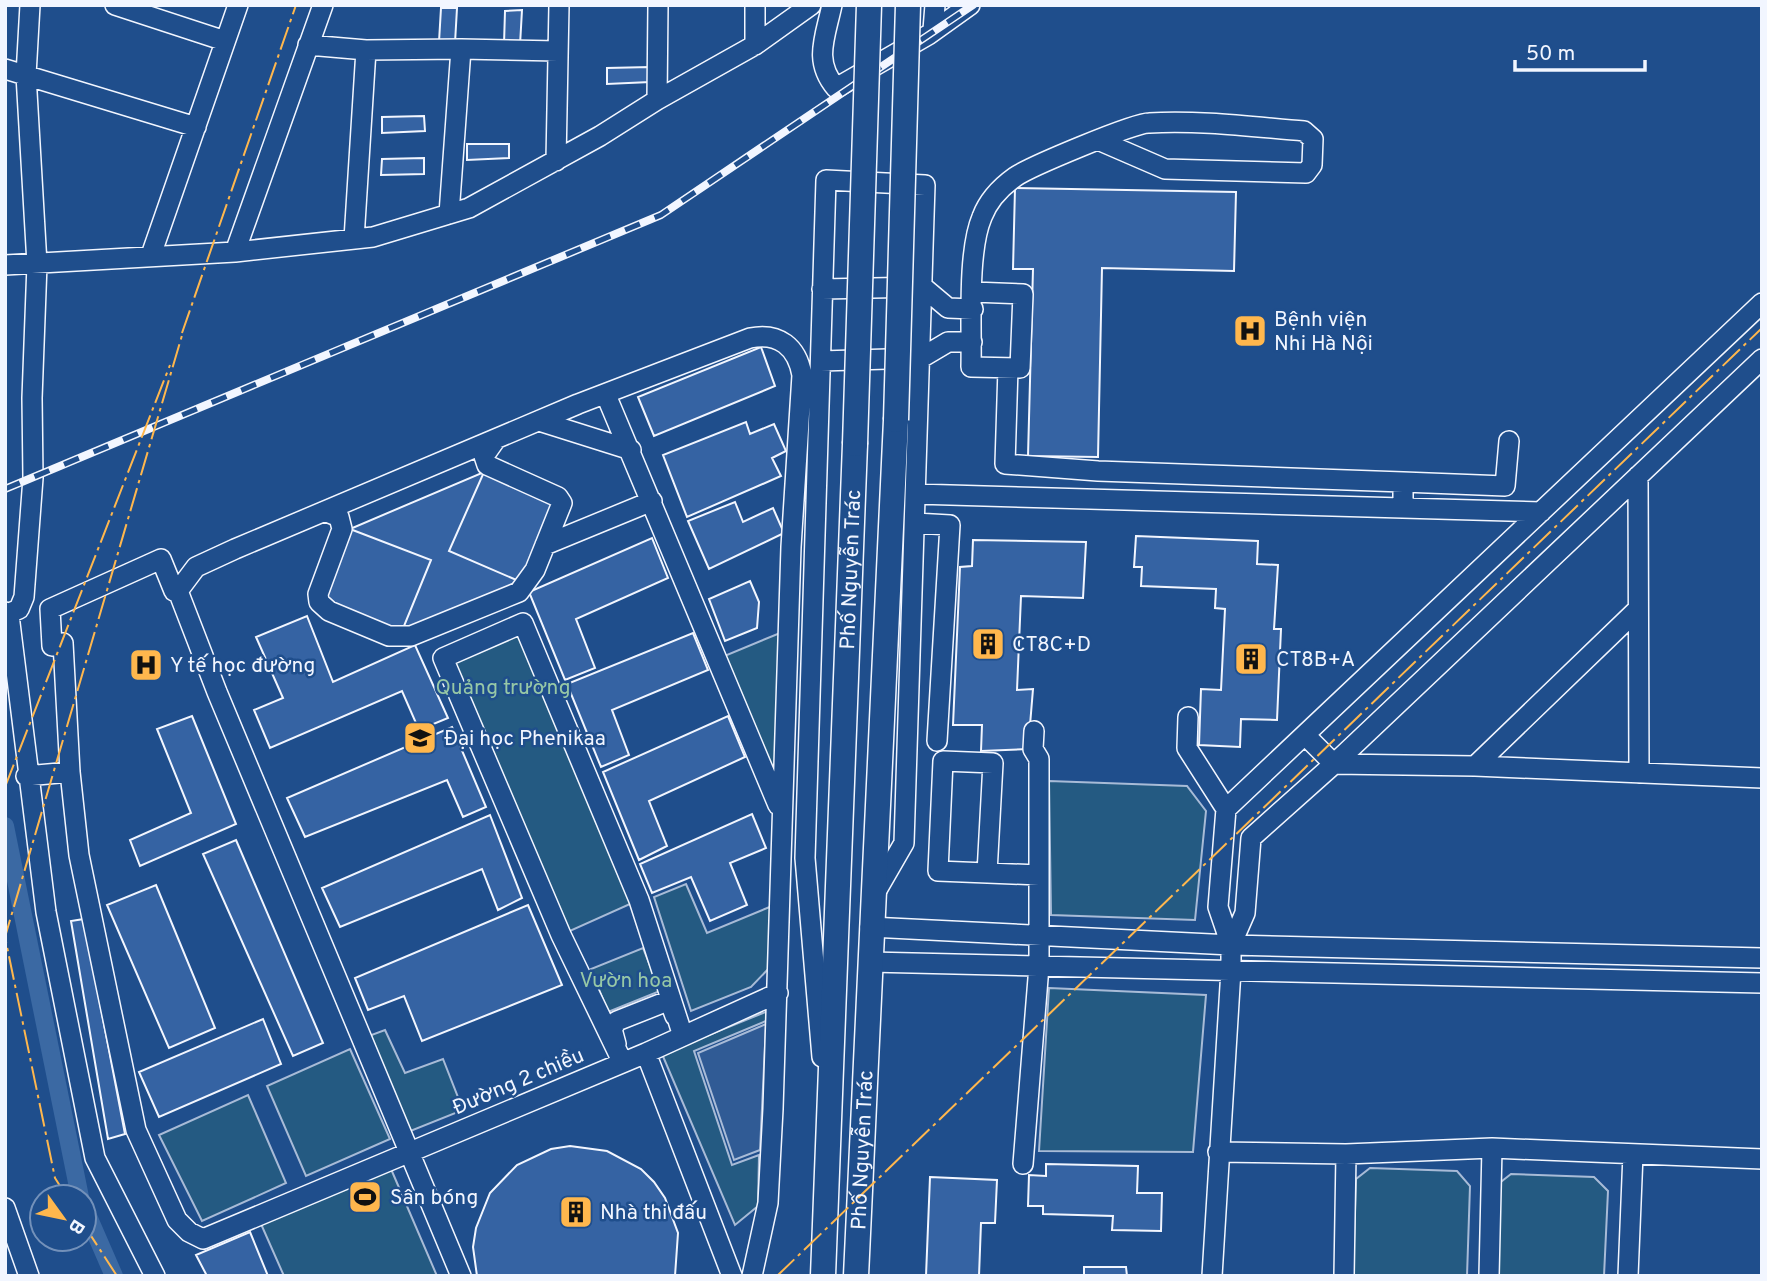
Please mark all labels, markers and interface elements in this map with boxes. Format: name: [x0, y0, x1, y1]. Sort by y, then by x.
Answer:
scale bar: [1515, 28, 1644, 72]
text: 50 m: [1526, 41, 1575, 68]
place label: Bệnh viện Nhi Hà Nội: [1274, 307, 1373, 358]
hospital icon: Bệnh viện Nhi Hà Nội: [1231, 312, 1269, 350]
street label: Phố Nguyễn Trác: [835, 489, 868, 650]
building icon: CT8C+D: [969, 625, 1007, 663]
place label: CT8C+D: [1012, 632, 1091, 659]
building icon: CT8B+A: [1232, 640, 1270, 678]
hospital icon: Y tế học đường: [127, 646, 165, 684]
place label: CT8B+A: [1276, 647, 1355, 674]
place label: Y tế học đường: [170, 653, 315, 680]
park label: Quảng trường: [435, 675, 571, 702]
school or university icon: Đại học Phenikaa: [401, 719, 439, 757]
place label: Đại học Phenikaa: [444, 726, 606, 753]
park label: Vườn hoa: [580, 968, 672, 995]
street label: Đường 2 chiều: [449, 1043, 588, 1122]
street label: Phố Nguyễn Trác: [846, 1070, 881, 1231]
sports icon: Sân bóng: [346, 1178, 384, 1216]
north arrow: [28, 1183, 98, 1253]
place label: Sân bóng: [390, 1185, 478, 1212]
building icon: Nhà thi đấu: [557, 1193, 595, 1231]
place label: Nhà thi đấu: [600, 1200, 707, 1227]
text: B: [62, 1214, 89, 1238]

